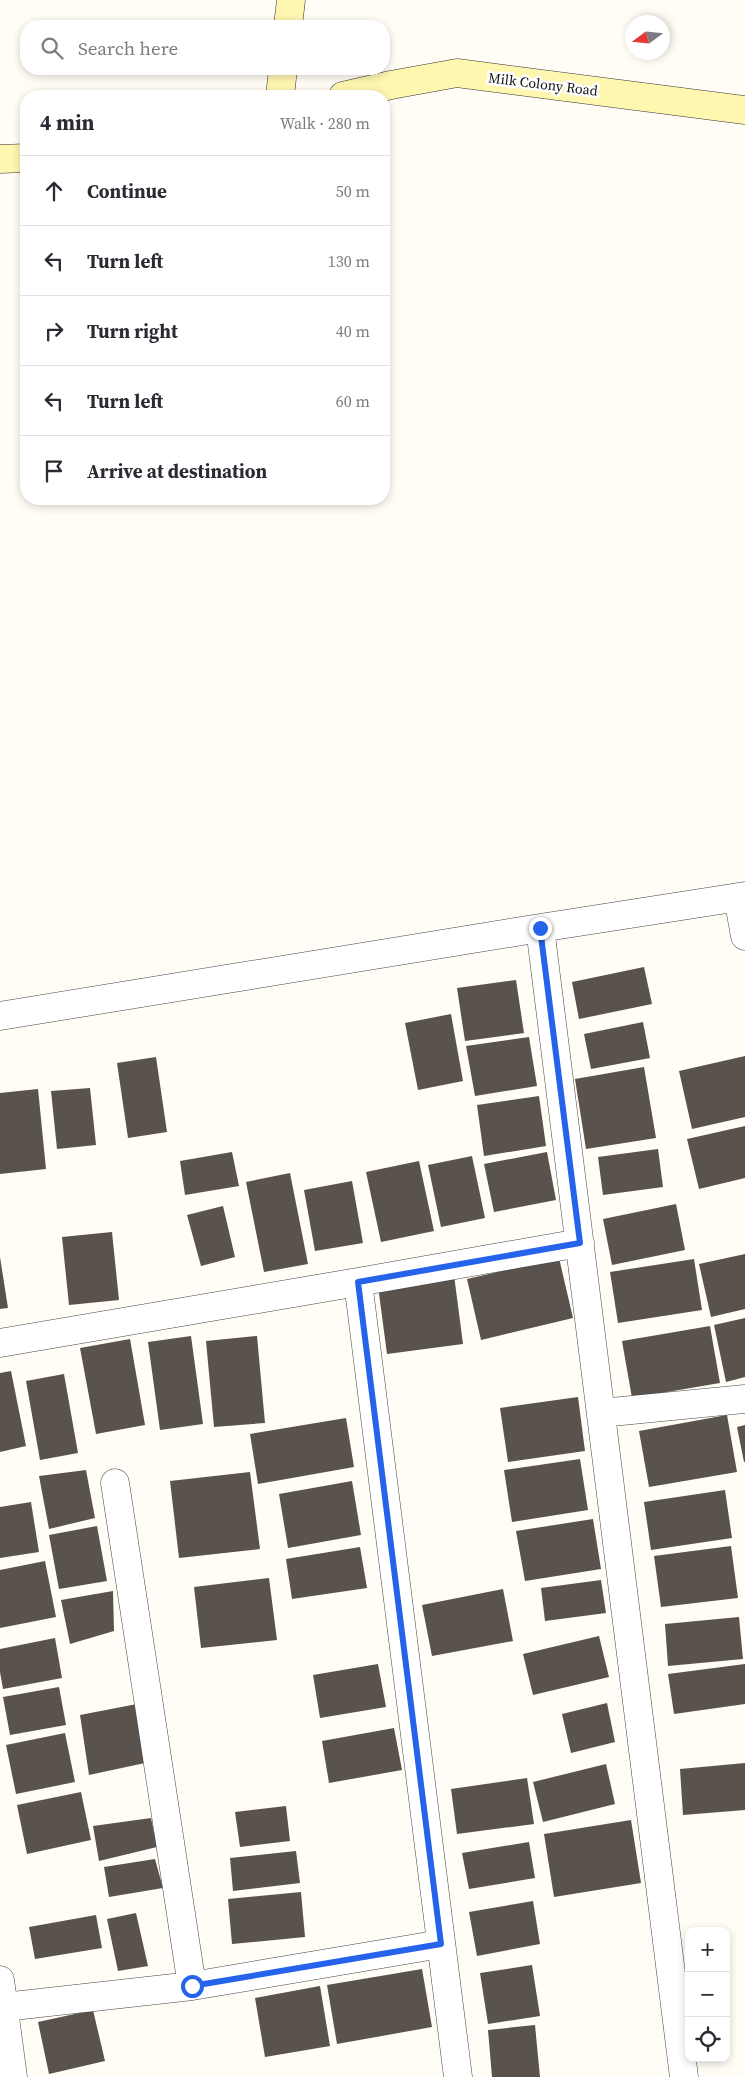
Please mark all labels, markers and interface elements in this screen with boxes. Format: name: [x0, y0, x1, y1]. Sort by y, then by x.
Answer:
north arrow: [625, 15, 670, 60]
search box: [20, 20, 390, 75]
icon: search: [38, 34, 66, 62]
text: Search here: [78, 35, 178, 61]
street label: Milk Colony Road: [487, 67, 599, 101]
text: 4 min: [40, 108, 95, 137]
text: Walk · 280 m: [280, 112, 370, 134]
icon: ahead: [40, 177, 68, 205]
text: Continue: [87, 178, 167, 204]
text: 50 m: [336, 180, 370, 202]
icon: left: [40, 247, 68, 275]
text: Turn left: [87, 248, 163, 274]
text: 130 m: [328, 250, 370, 272]
icon: right: [40, 317, 68, 345]
text: Turn right: [87, 318, 178, 344]
text: 40 m: [336, 320, 370, 342]
icon: left: [40, 387, 68, 415]
text: Turn left: [87, 388, 163, 414]
text: 60 m: [336, 390, 370, 412]
icon: arrive: [40, 457, 68, 485]
text: Arrive at destination: [87, 458, 267, 484]
route end: [529, 917, 552, 940]
map controls: [685, 1927, 730, 2062]
button: +: [685, 1927, 730, 1972]
button: −: [685, 1972, 730, 2017]
route start: [181, 1975, 204, 1998]
button: locate: [685, 2017, 730, 2062]

